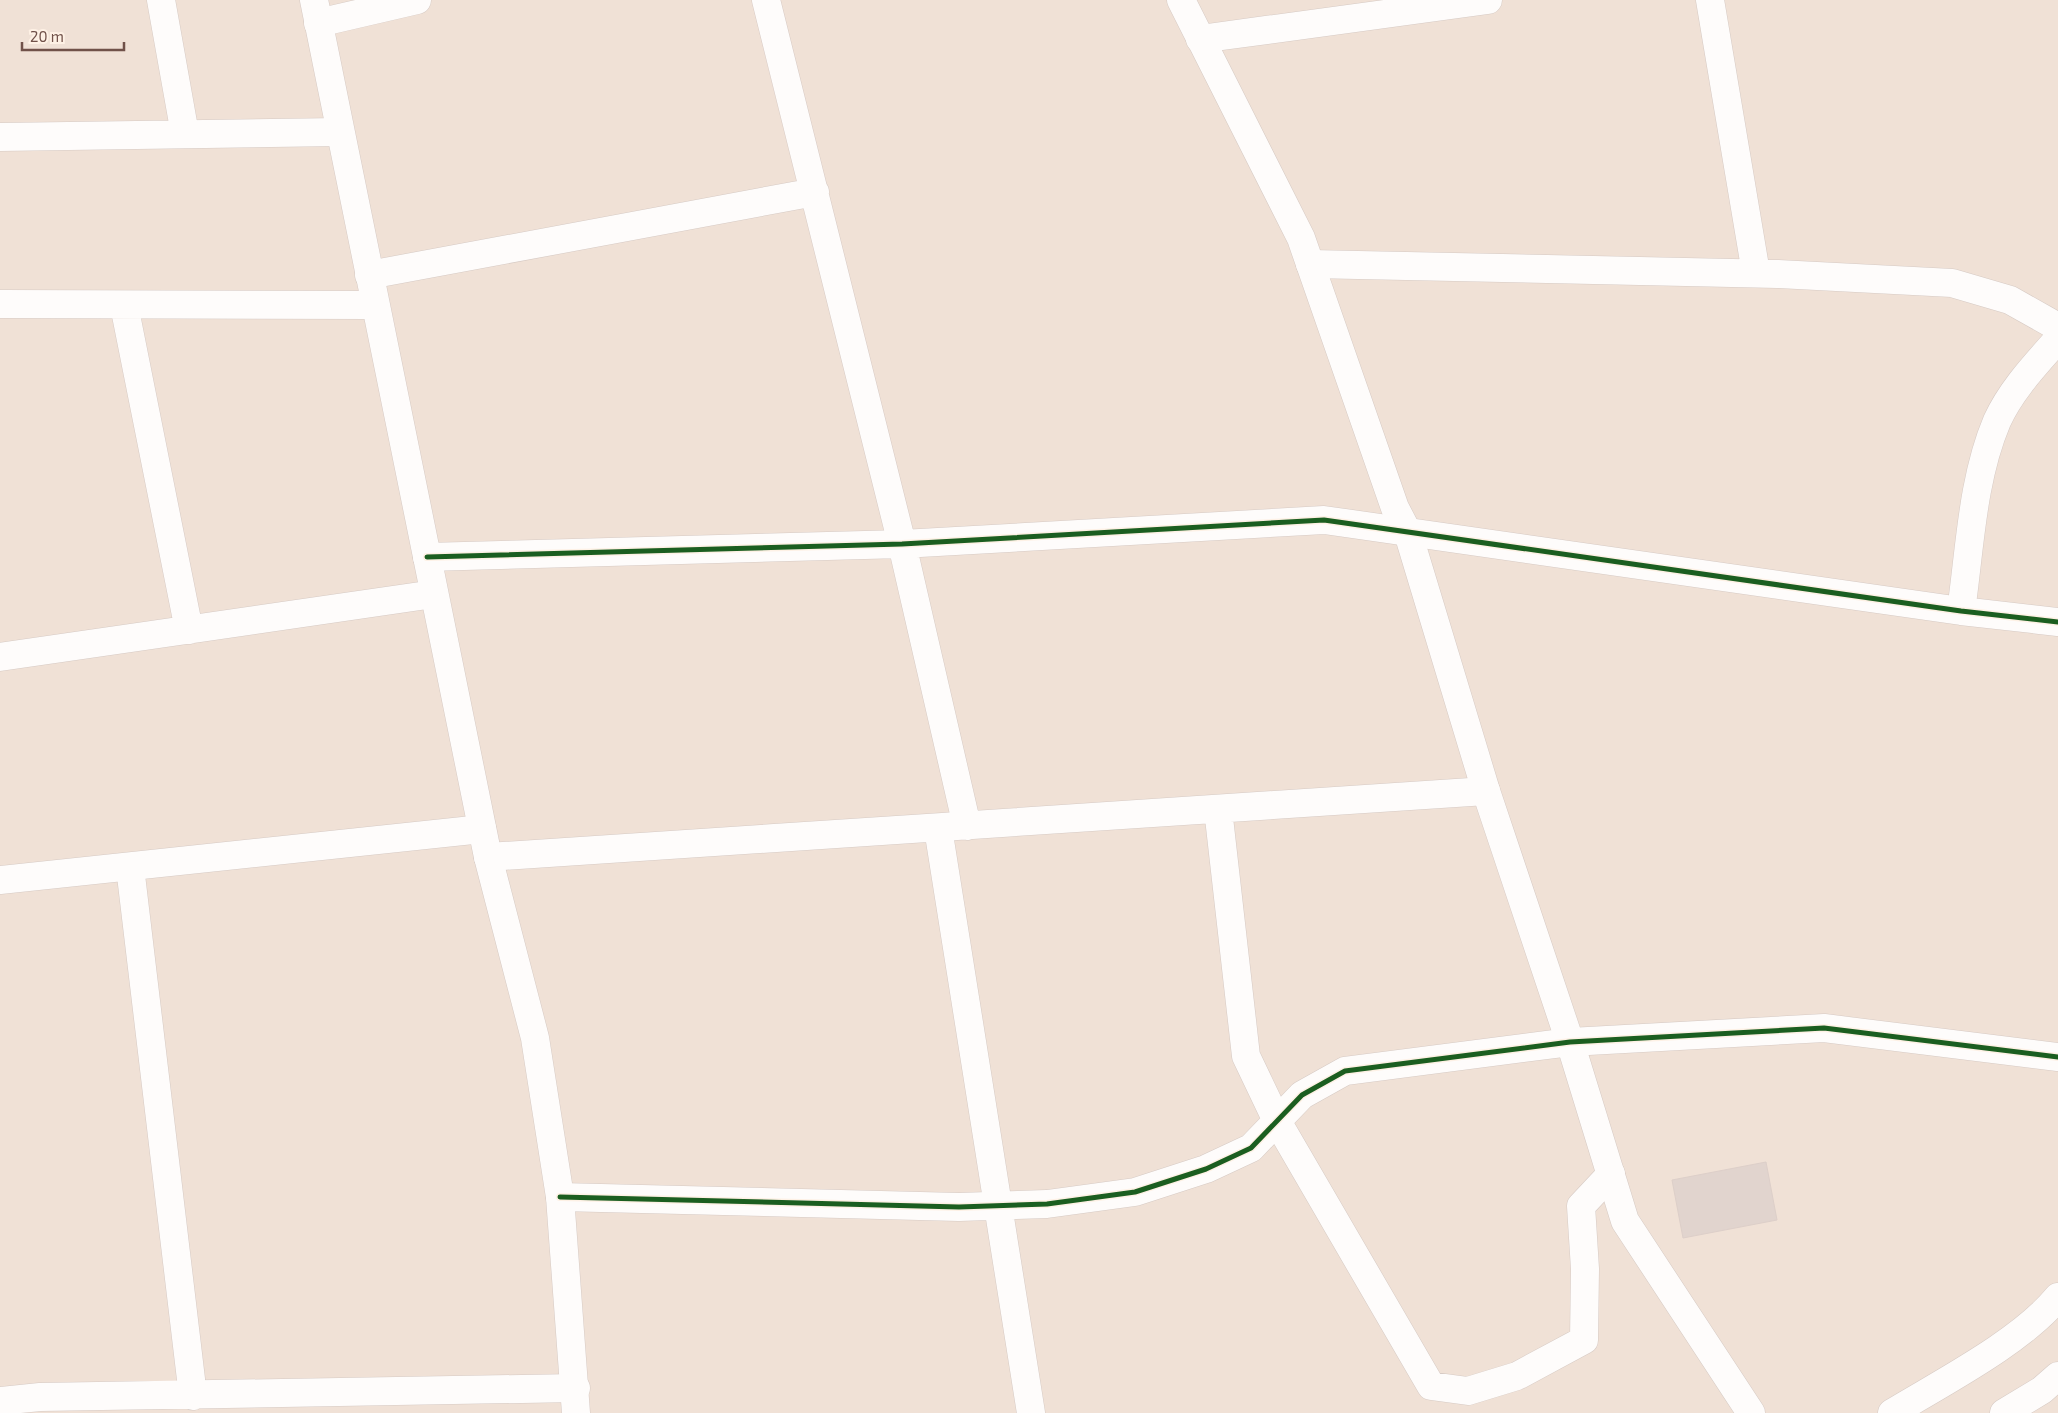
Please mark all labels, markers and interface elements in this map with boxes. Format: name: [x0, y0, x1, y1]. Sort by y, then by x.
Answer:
scale bar: [22, 20, 125, 52]
text: 20 m: [30, 27, 64, 45]

